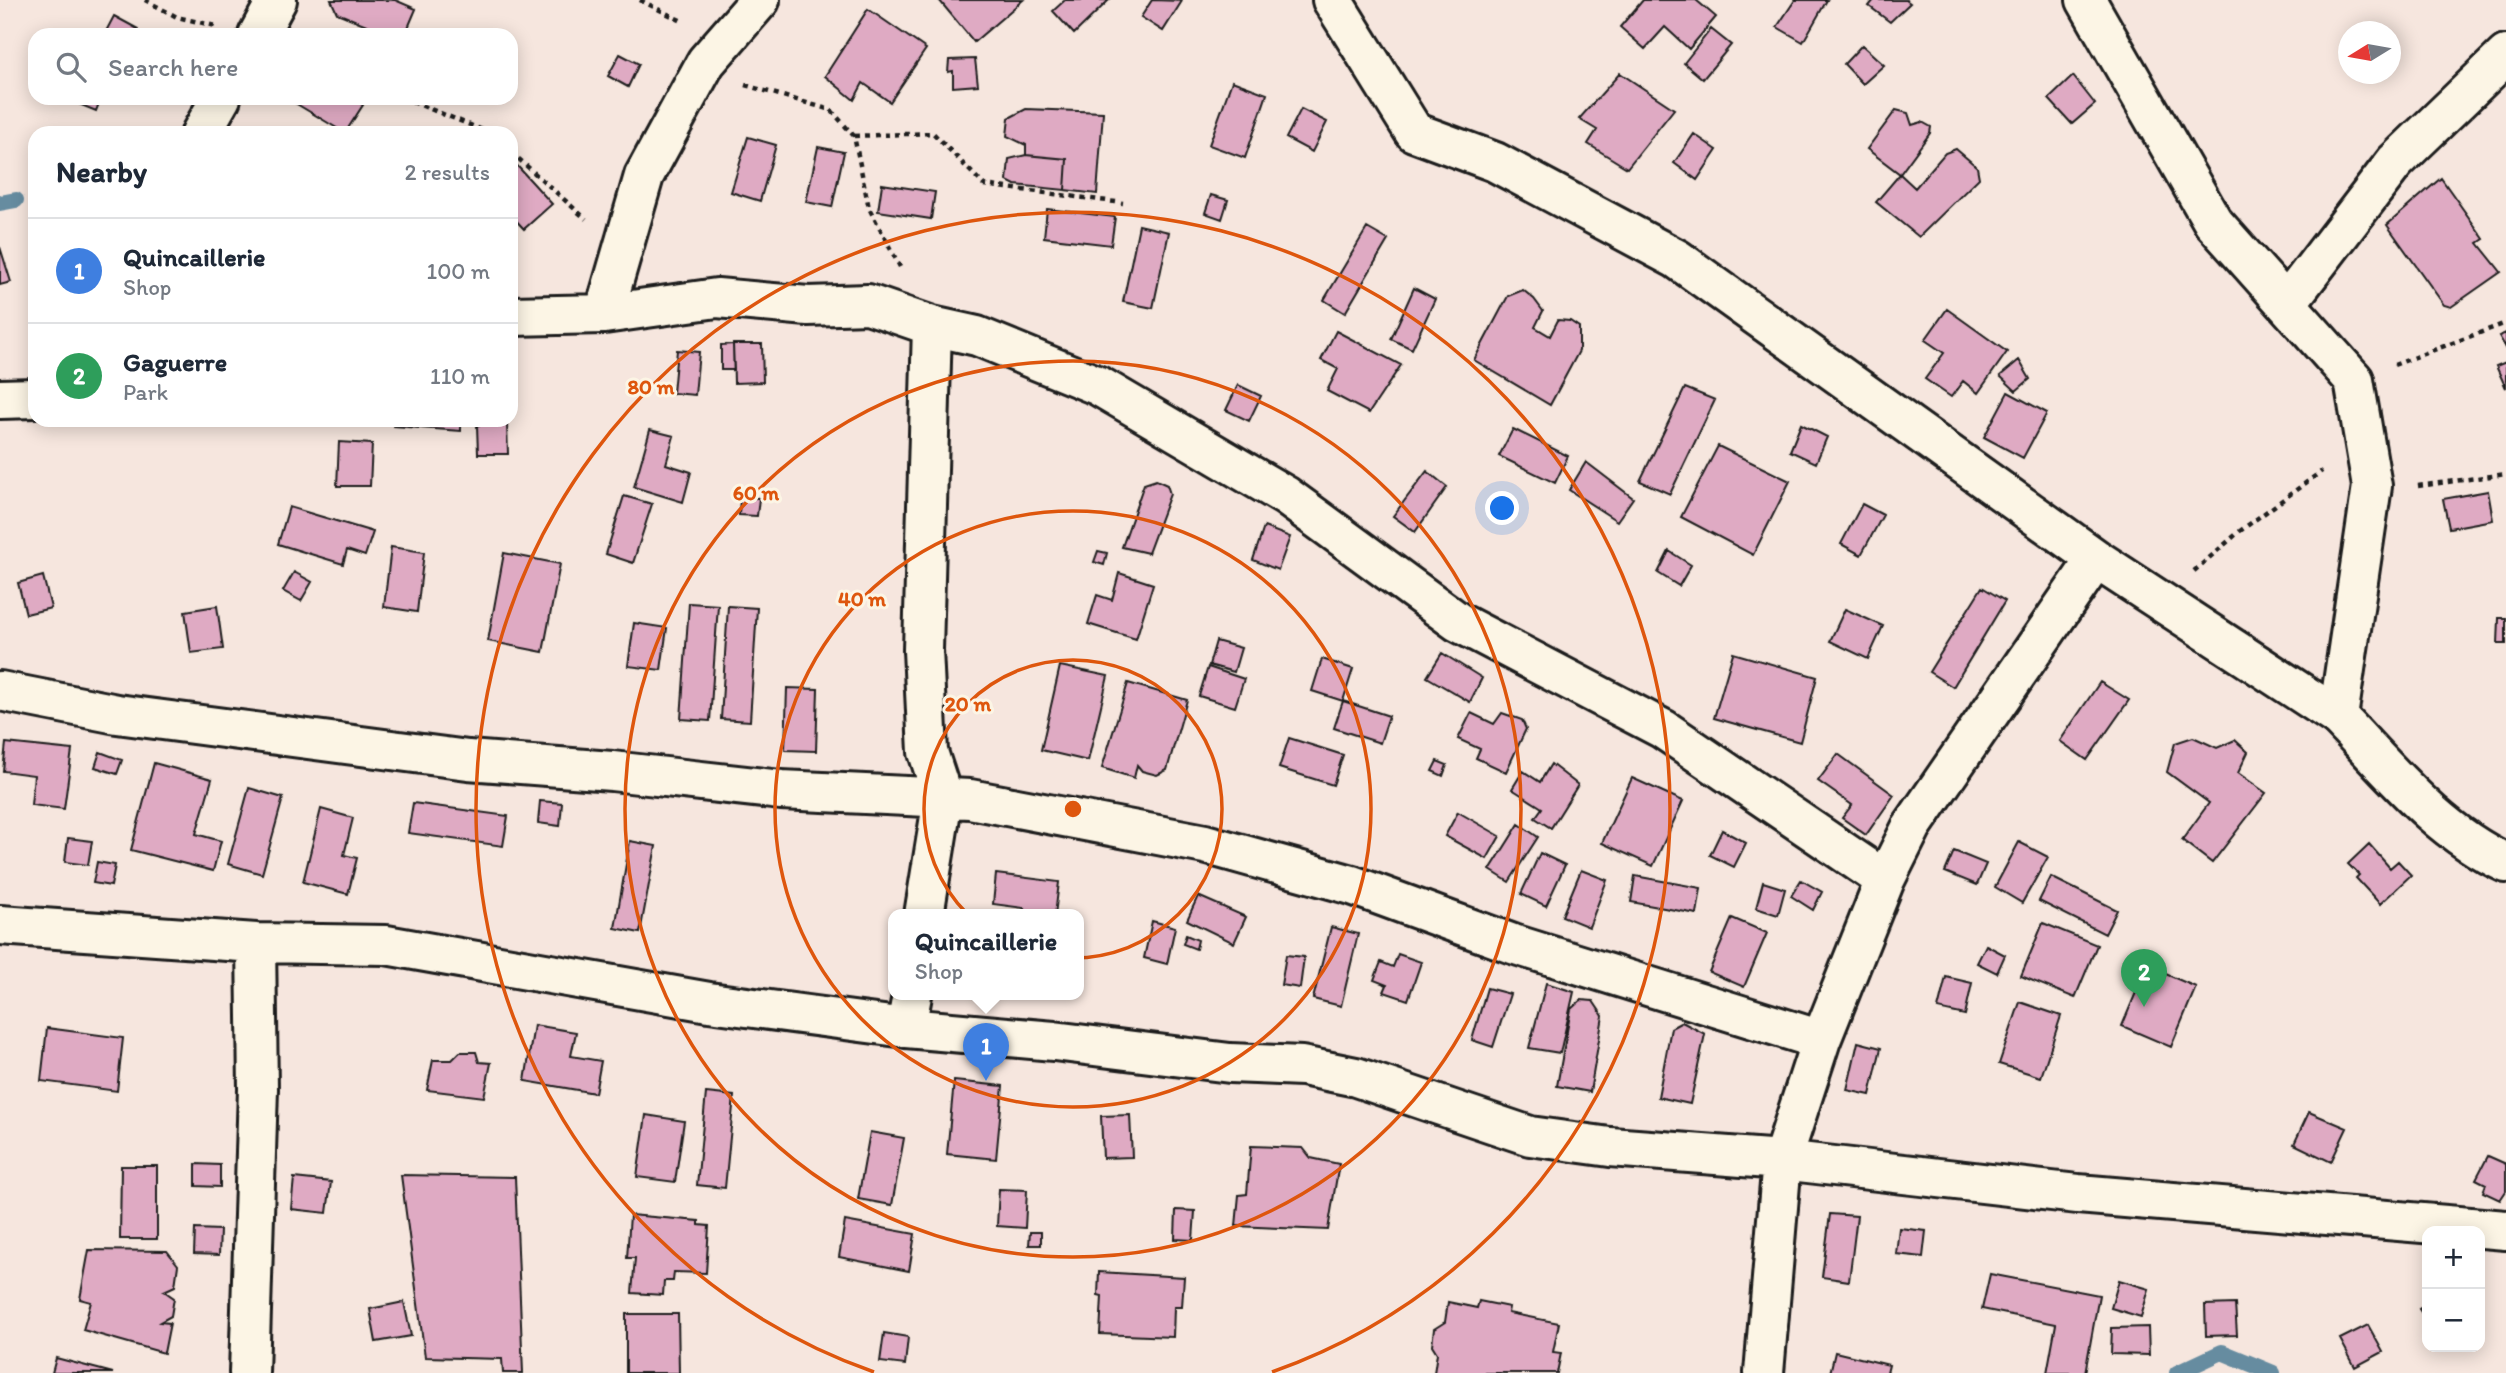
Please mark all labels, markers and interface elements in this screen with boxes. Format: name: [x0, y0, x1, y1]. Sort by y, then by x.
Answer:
north arrow: [2338, 21, 2401, 84]
search box: [28, 28, 518, 105]
icon: search: [52, 48, 90, 86]
text: Search here: [108, 51, 238, 83]
text: Nearby: [56, 153, 147, 190]
text: 2 results: [404, 158, 490, 186]
text: Quincaillerie: [123, 241, 265, 273]
text: 1: [74, 257, 84, 285]
text: 100 m: [426, 257, 490, 285]
text: Shop: [123, 273, 171, 301]
text: Gaguerre: [123, 346, 227, 378]
text: 2: [73, 362, 85, 390]
text: 110 m: [430, 362, 490, 390]
text: 80 m: [628, 374, 675, 399]
text: Park: [123, 378, 168, 406]
text: 60 m: [733, 480, 780, 505]
your location: [1485, 491, 1519, 525]
text: 40 m: [838, 586, 886, 611]
text: 20 m: [945, 691, 992, 716]
centre of rings: [1061, 797, 1085, 821]
popup: [888, 909, 1084, 1000]
text: Quincaillerie: [915, 925, 1057, 957]
pin: 2: [2121, 949, 2167, 1007]
text: Shop: [915, 957, 963, 985]
pin: 1: [963, 1023, 1009, 1081]
map controls: [2422, 1226, 2485, 1352]
button: +: [2422, 1226, 2485, 1289]
button: −: [2422, 1289, 2485, 1352]

